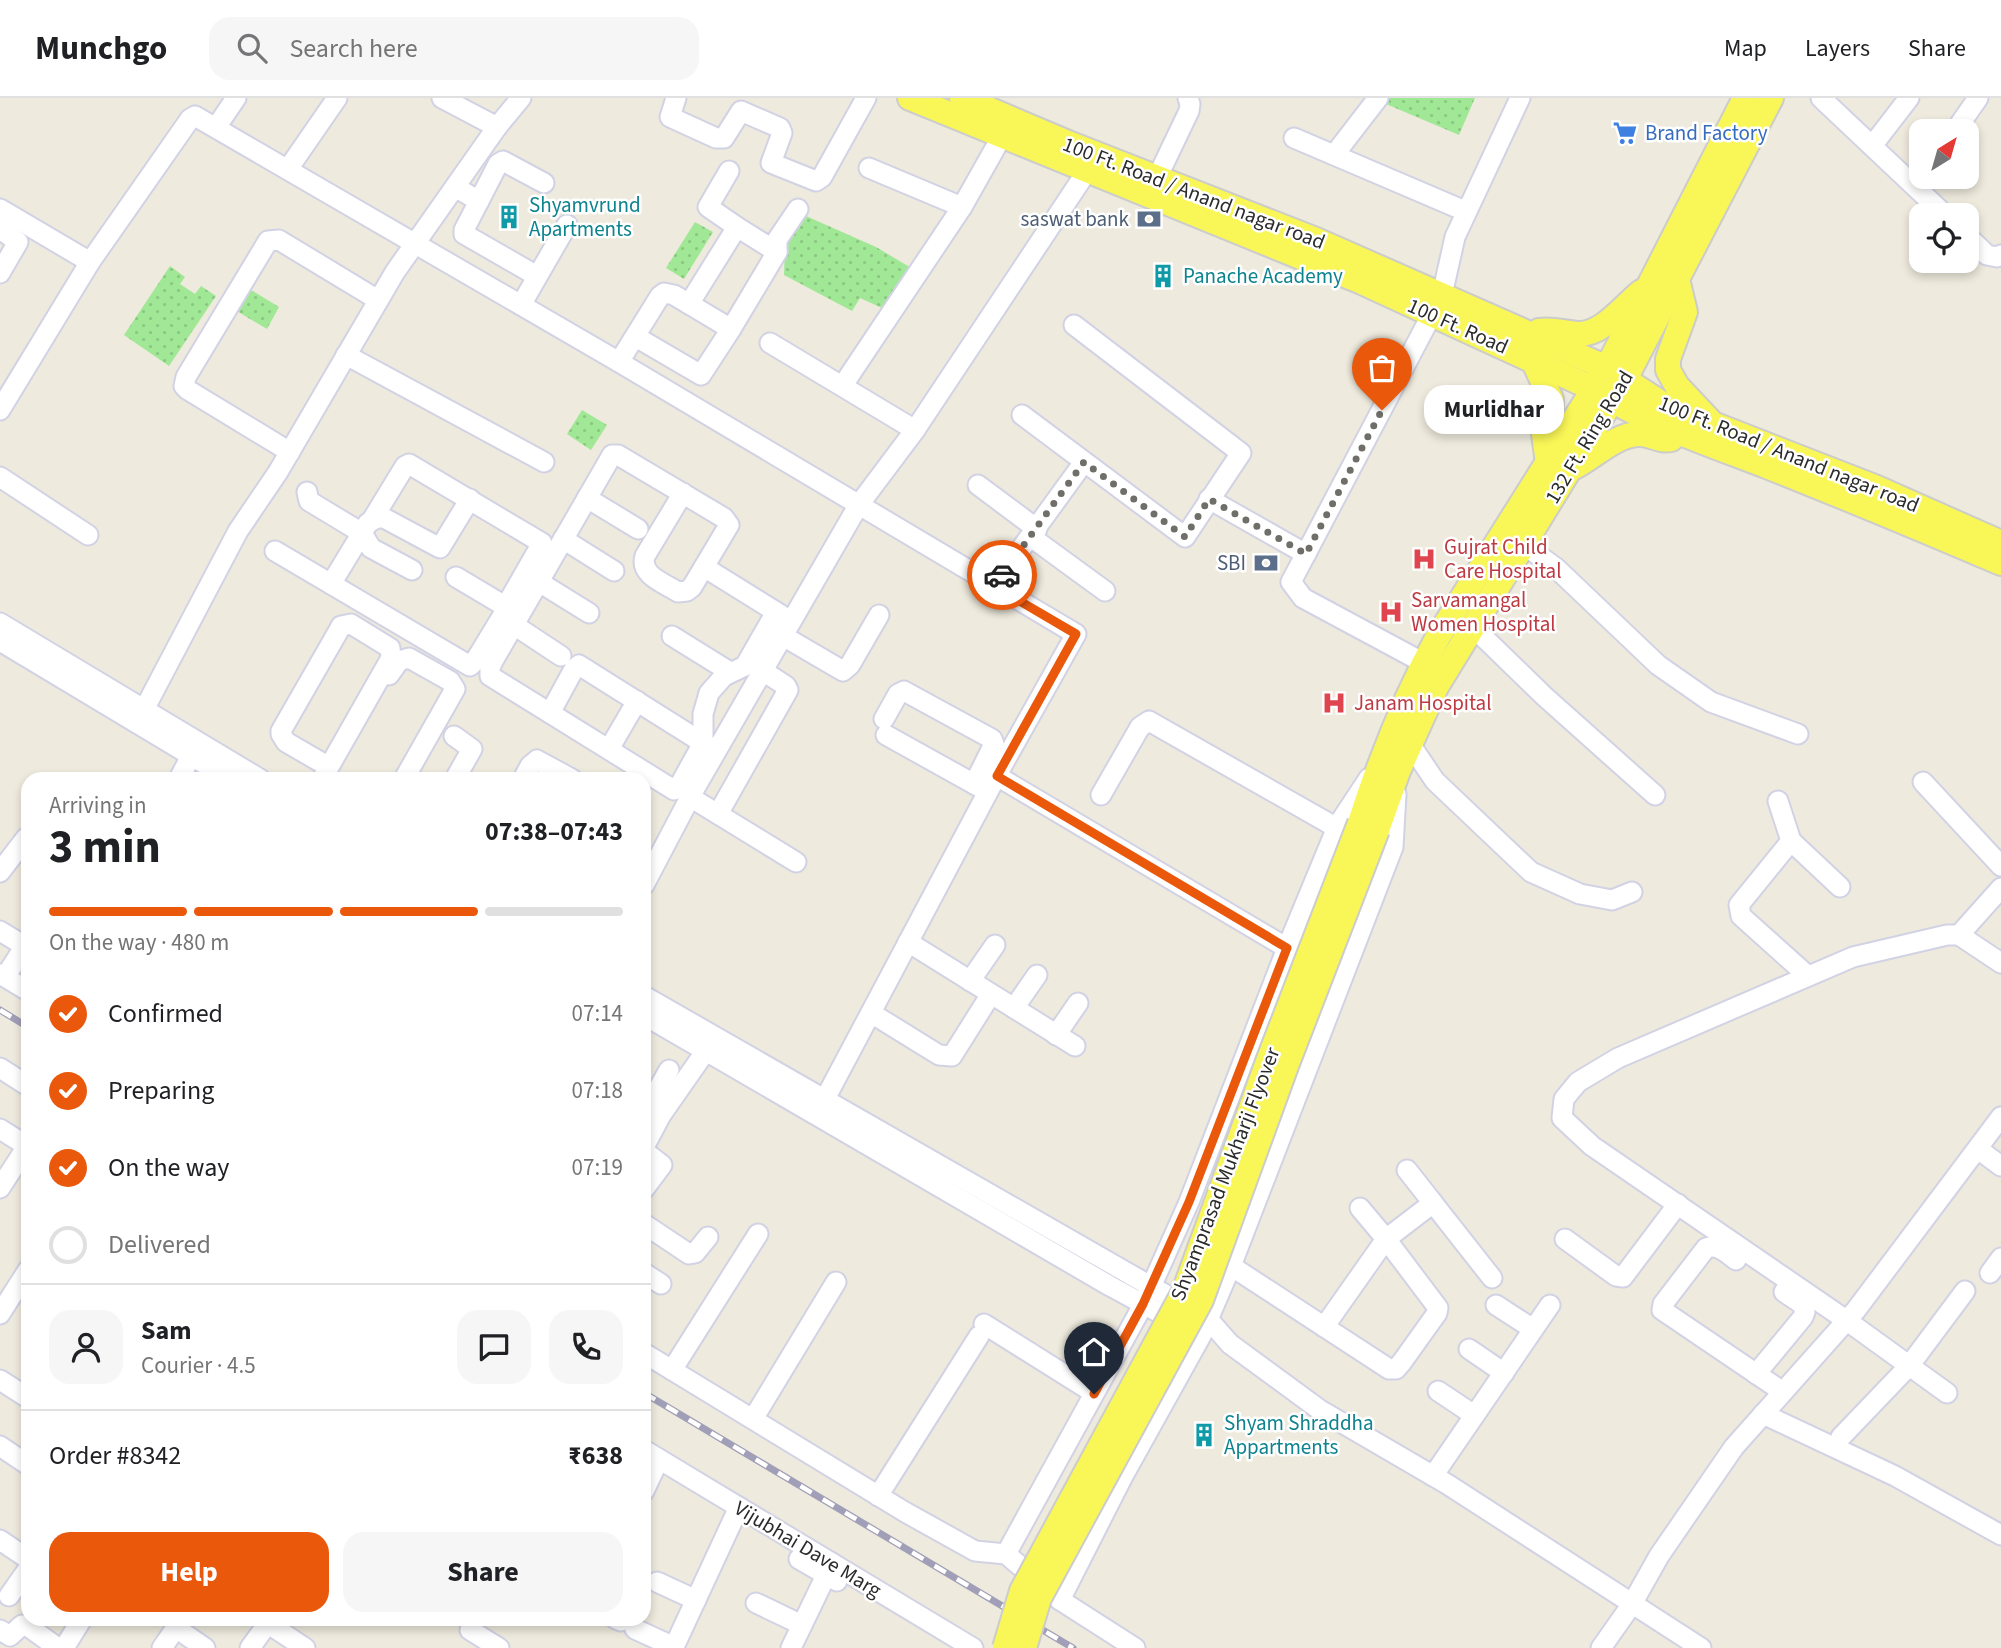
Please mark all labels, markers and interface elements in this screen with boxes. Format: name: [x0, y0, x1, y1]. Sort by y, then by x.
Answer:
search box: [209, 17, 699, 80]
text: Munchgo: [35, 25, 167, 72]
icon: search: [233, 29, 271, 67]
text: Search here: [289, 30, 418, 67]
text: Map: [1724, 31, 1767, 66]
text: Layers: [1805, 31, 1870, 66]
text: Share: [1908, 31, 1966, 66]
place label: Brand Factory: [1645, 118, 1768, 148]
supermarket icon: Brand Factory: [1611, 119, 1639, 147]
north arrow: [1909, 119, 1979, 189]
map controls: [1909, 119, 1979, 273]
street label: 100 Ft. Road / Anand nagar road: [1058, 129, 1330, 257]
place label: Shyamvrund Apartments: [529, 190, 641, 244]
building icon: Shyamvrund Apartments: [495, 203, 523, 231]
button: locate: [1909, 203, 1979, 273]
place label: saswat bank: [1021, 204, 1130, 234]
bank icon: saswat bank: [1135, 205, 1163, 233]
place label: Panache Academy: [1183, 261, 1343, 291]
building icon: Panache Academy: [1149, 262, 1177, 290]
street label: 100 Ft. Road: [1403, 290, 1513, 362]
pin: [1352, 338, 1412, 410]
icon: bag: [1363, 349, 1401, 387]
street label: 132 Ft. Ring Road: [1537, 365, 1641, 509]
callout: Murlidhar: [1424, 386, 1564, 434]
street label: 100 Ft. Road / Anand nagar road: [1654, 388, 1924, 520]
text: Murlidhar: [1444, 393, 1544, 426]
place label: Gujrat Child Care Hospital: [1444, 532, 1562, 586]
courier: [967, 540, 1037, 610]
hospital icon: Gujrat Child Care Hospital: [1410, 545, 1438, 573]
place label: SBI: [1217, 548, 1246, 578]
bank icon: SBI: [1252, 549, 1280, 577]
icon: car: [983, 556, 1021, 594]
place label: Sarvamangal Women Hospital: [1411, 585, 1556, 639]
hospital icon: Sarvamangal Women Hospital: [1377, 598, 1405, 626]
place label: Janam Hospital: [1354, 688, 1492, 718]
hospital icon: Janam Hospital: [1320, 689, 1348, 717]
text: Arriving in: [49, 789, 147, 822]
text: 07:38–07:43: [485, 813, 623, 850]
text: 3 min: [49, 815, 161, 880]
text: On the way · 480 m: [49, 926, 229, 959]
icon: check: [49, 995, 87, 1033]
text: Confirmed: [108, 995, 223, 1032]
text: 07:14: [572, 997, 623, 1030]
street label: Shyamprasad Mukharji Flyover: [1163, 1042, 1288, 1305]
icon: check: [49, 1072, 87, 1110]
text: Preparing: [108, 1072, 214, 1109]
text: 07:18: [572, 1074, 623, 1107]
icon: check: [49, 1149, 87, 1187]
text: On the way: [108, 1149, 229, 1186]
text: 07:19: [572, 1151, 623, 1184]
text: Delivered: [108, 1226, 211, 1263]
button: person: [49, 1310, 123, 1384]
button: chat: [457, 1310, 531, 1384]
button: phone: [549, 1310, 623, 1384]
text: Sam: [141, 1312, 191, 1349]
pin: [1064, 1322, 1124, 1394]
icon: home: [1075, 1333, 1113, 1371]
text: Courier · 4.5: [141, 1349, 256, 1382]
place label: Shyam Shraddha Appartments: [1224, 1408, 1374, 1462]
building icon: Shyam Shraddha Appartments: [1190, 1421, 1218, 1449]
text: Order #8342: [49, 1437, 181, 1474]
text: ₹638: [568, 1437, 623, 1474]
street label: Vijubhai Dave Marg: [729, 1493, 888, 1605]
button: Help: [49, 1532, 329, 1612]
button: Share: [343, 1532, 623, 1612]

